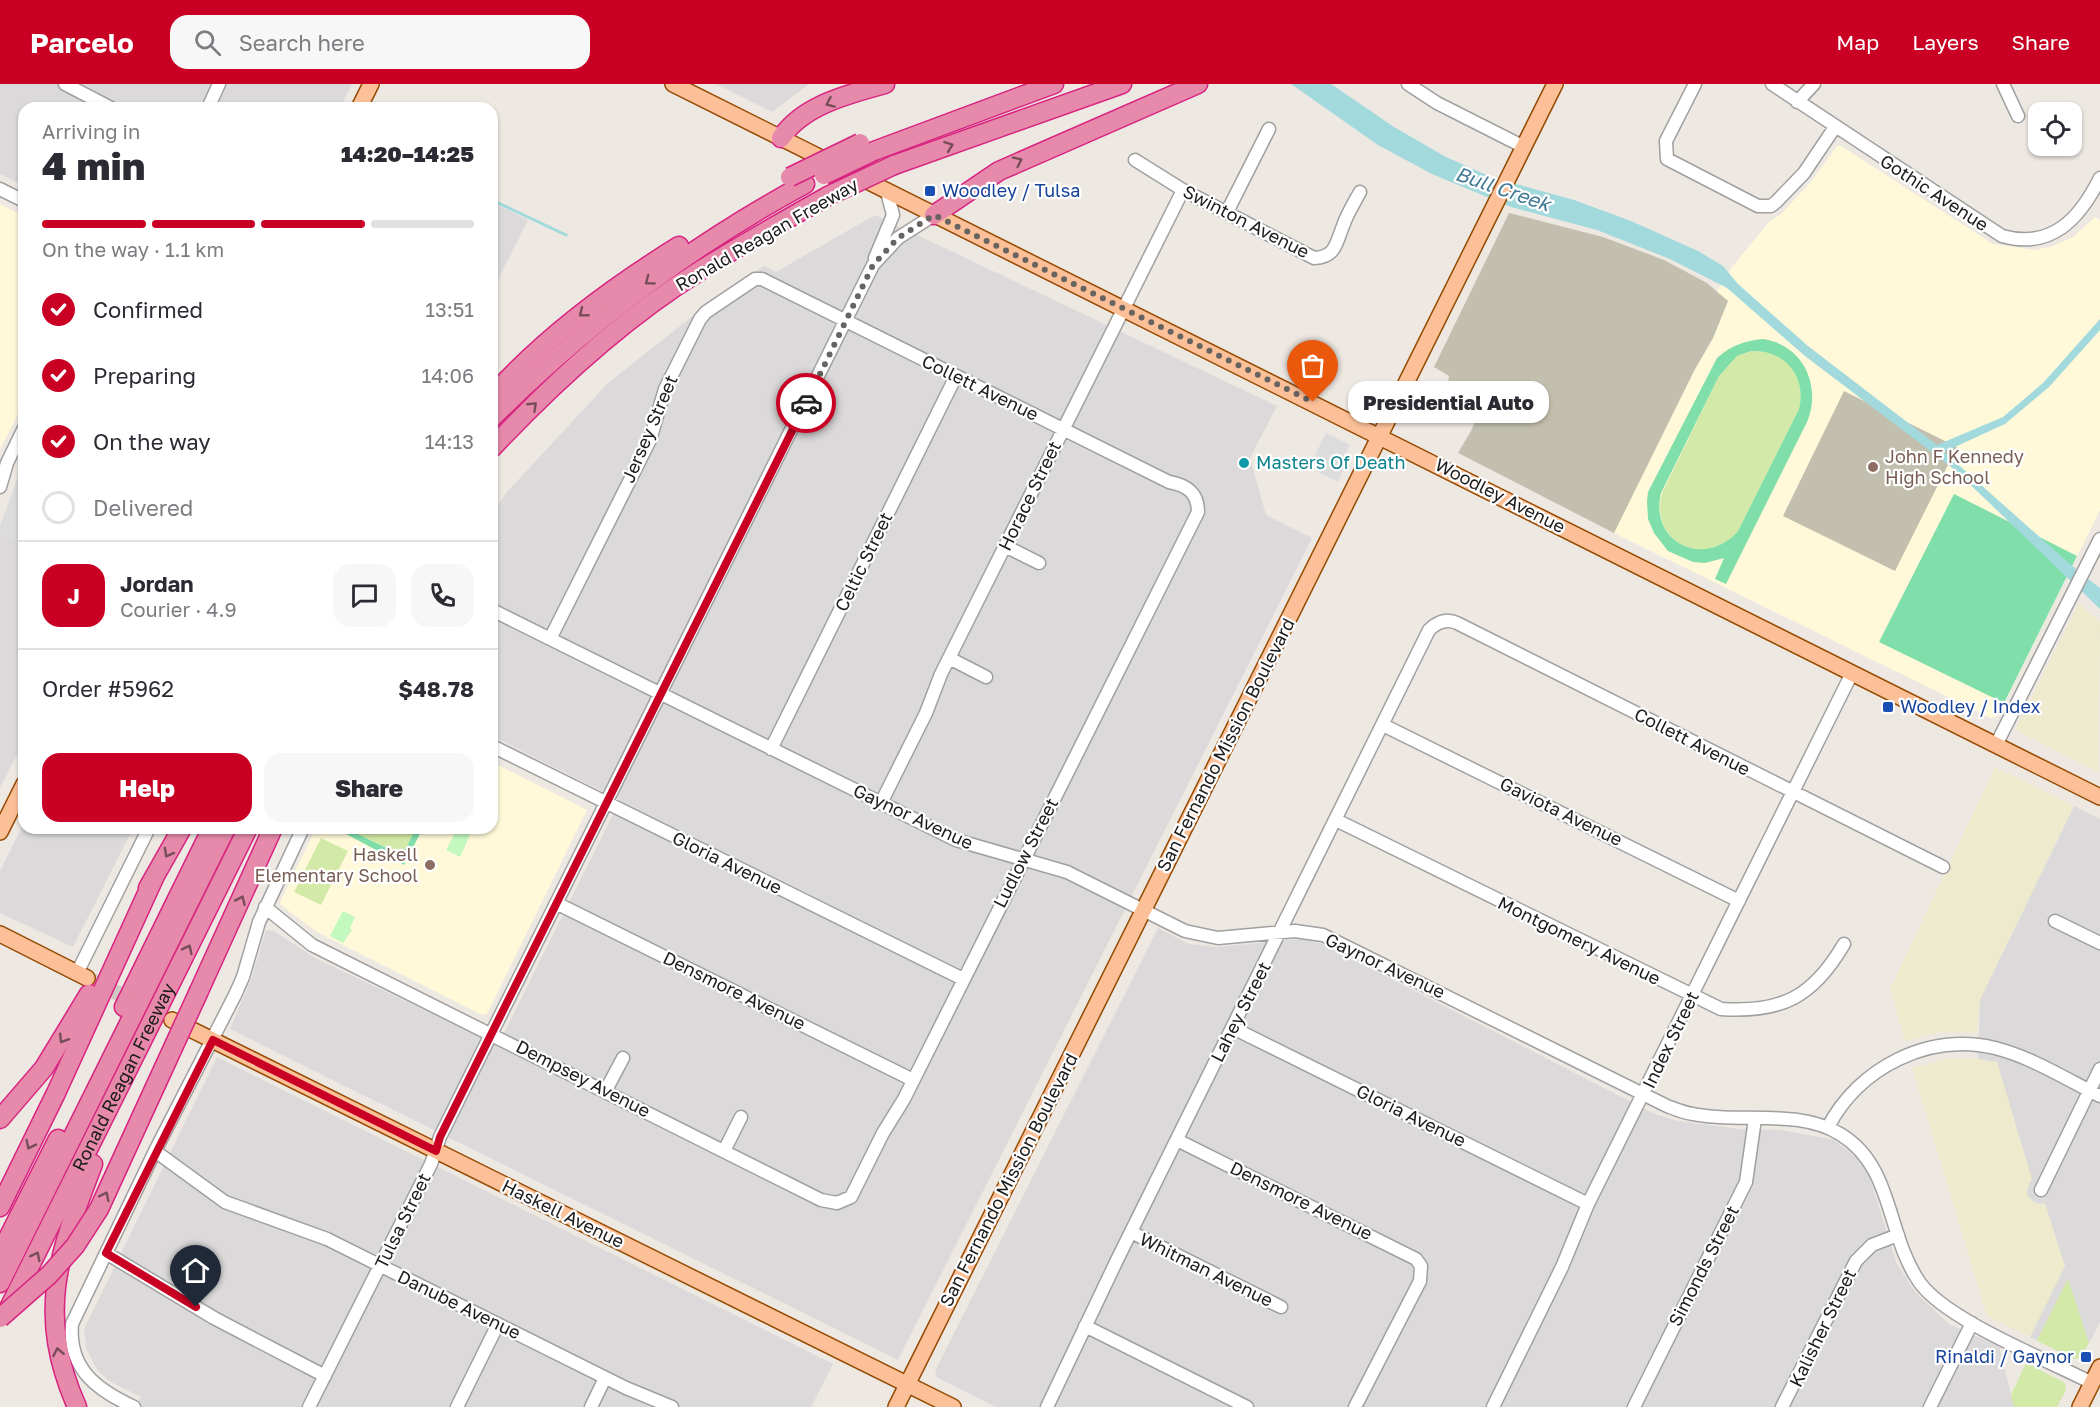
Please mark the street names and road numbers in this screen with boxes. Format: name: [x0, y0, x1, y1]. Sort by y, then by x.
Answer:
street label: Gothic Avenue: [1876, 149, 1993, 235]
street label: Ronald Reagan Freeway: [671, 173, 862, 295]
street label: Swinton Avenue: [1180, 180, 1313, 262]
street label: Collett Avenue: [919, 349, 1042, 425]
street label: Jersey Street: [616, 371, 682, 486]
street label: Horace Street: [993, 437, 1065, 554]
street label: Woodley Avenue: [1432, 453, 1569, 537]
street label: Celtic Street: [830, 508, 897, 615]
street label: San Fernando Mission Boulevard: [1151, 614, 1299, 875]
street label: Collett Avenue: [1631, 702, 1754, 780]
street label: Gaviota Avenue: [1497, 772, 1626, 850]
street label: Gaynor Avenue: [850, 779, 977, 853]
street label: Ludlow Street: [988, 794, 1062, 911]
street label: Gloria Avenue: [669, 826, 786, 898]
street label: Montgomery Avenue: [1494, 891, 1664, 989]
street label: Gaynor Avenue: [1322, 928, 1449, 1002]
street label: Densmore Avenue: [660, 946, 809, 1034]
street label: Lahey Street: [1205, 958, 1275, 1065]
street label: Ronald Reagan Freeway: [67, 979, 179, 1174]
street label: Index Street: [1637, 987, 1703, 1092]
street label: Dempsey Avenue: [513, 1035, 654, 1121]
street label: San Fernando Mission Boulevard: [934, 1049, 1082, 1310]
street label: Gloria Avenue: [1353, 1079, 1470, 1151]
street label: Densmore Avenue: [1227, 1156, 1376, 1244]
street label: Tulsa Street: [369, 1169, 435, 1272]
street label: Haskell Avenue: [499, 1174, 628, 1252]
street label: Simonds Street: [1663, 1202, 1743, 1330]
street label: Whitman Avenue: [1136, 1227, 1277, 1311]
street label: Danube Avenue: [394, 1265, 525, 1343]
street label: Kalisher Street: [1784, 1265, 1860, 1390]

